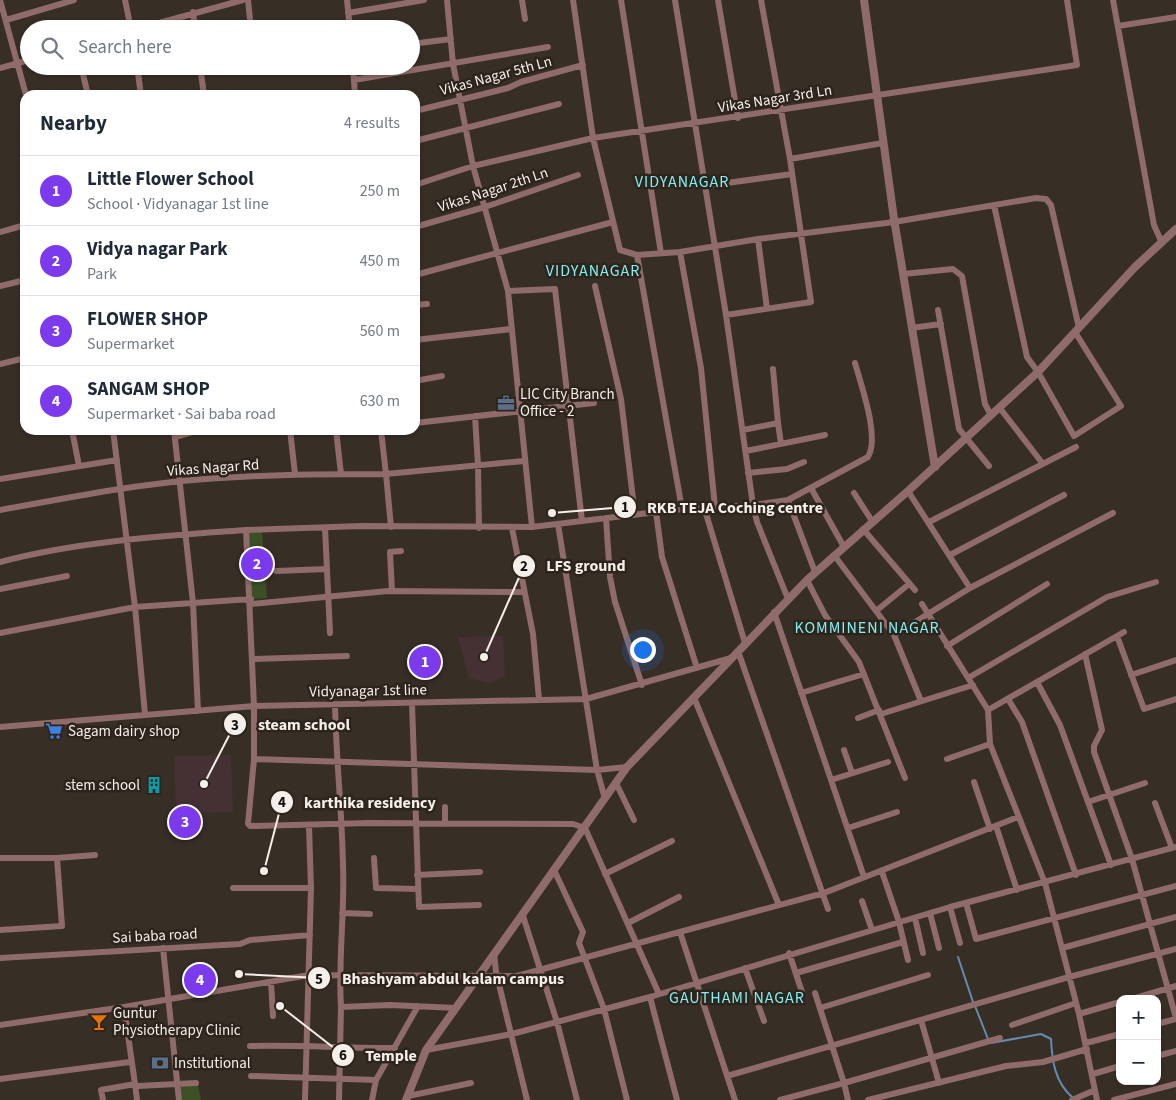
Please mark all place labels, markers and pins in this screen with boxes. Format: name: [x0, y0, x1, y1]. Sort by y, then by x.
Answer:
place label: LIC City Branch Office - 2: [520, 384, 615, 422]
office icon: LIC City Branch Office - 2: [496, 393, 516, 413]
callout: RKB TEJA Coching centre: [612, 492, 833, 523]
pin: 2: [241, 545, 273, 583]
callout: LFS ground: [512, 550, 636, 581]
pin: 1: [409, 643, 441, 681]
callout: steam school: [222, 709, 360, 740]
supermarket icon: Sagam dairy shop: [44, 721, 64, 741]
place label: Sagam dairy shop: [68, 721, 180, 742]
place label: stem school: [65, 775, 140, 796]
building icon: stem school: [144, 775, 164, 795]
callout: karthika residency: [269, 787, 446, 818]
pin: 3: [169, 803, 201, 841]
pin: 4: [184, 961, 216, 999]
callout: Bhashyam abdul kalam campus: [307, 963, 574, 994]
place label: Guntur Physiotherapy Clinic: [113, 1003, 241, 1041]
bar icon: Guntur Physiotherapy Clinic: [89, 1012, 109, 1032]
callout: Temple: [330, 1039, 427, 1070]
bank icon: Institutional: [150, 1053, 170, 1073]
place label: Institutional: [174, 1053, 251, 1074]

